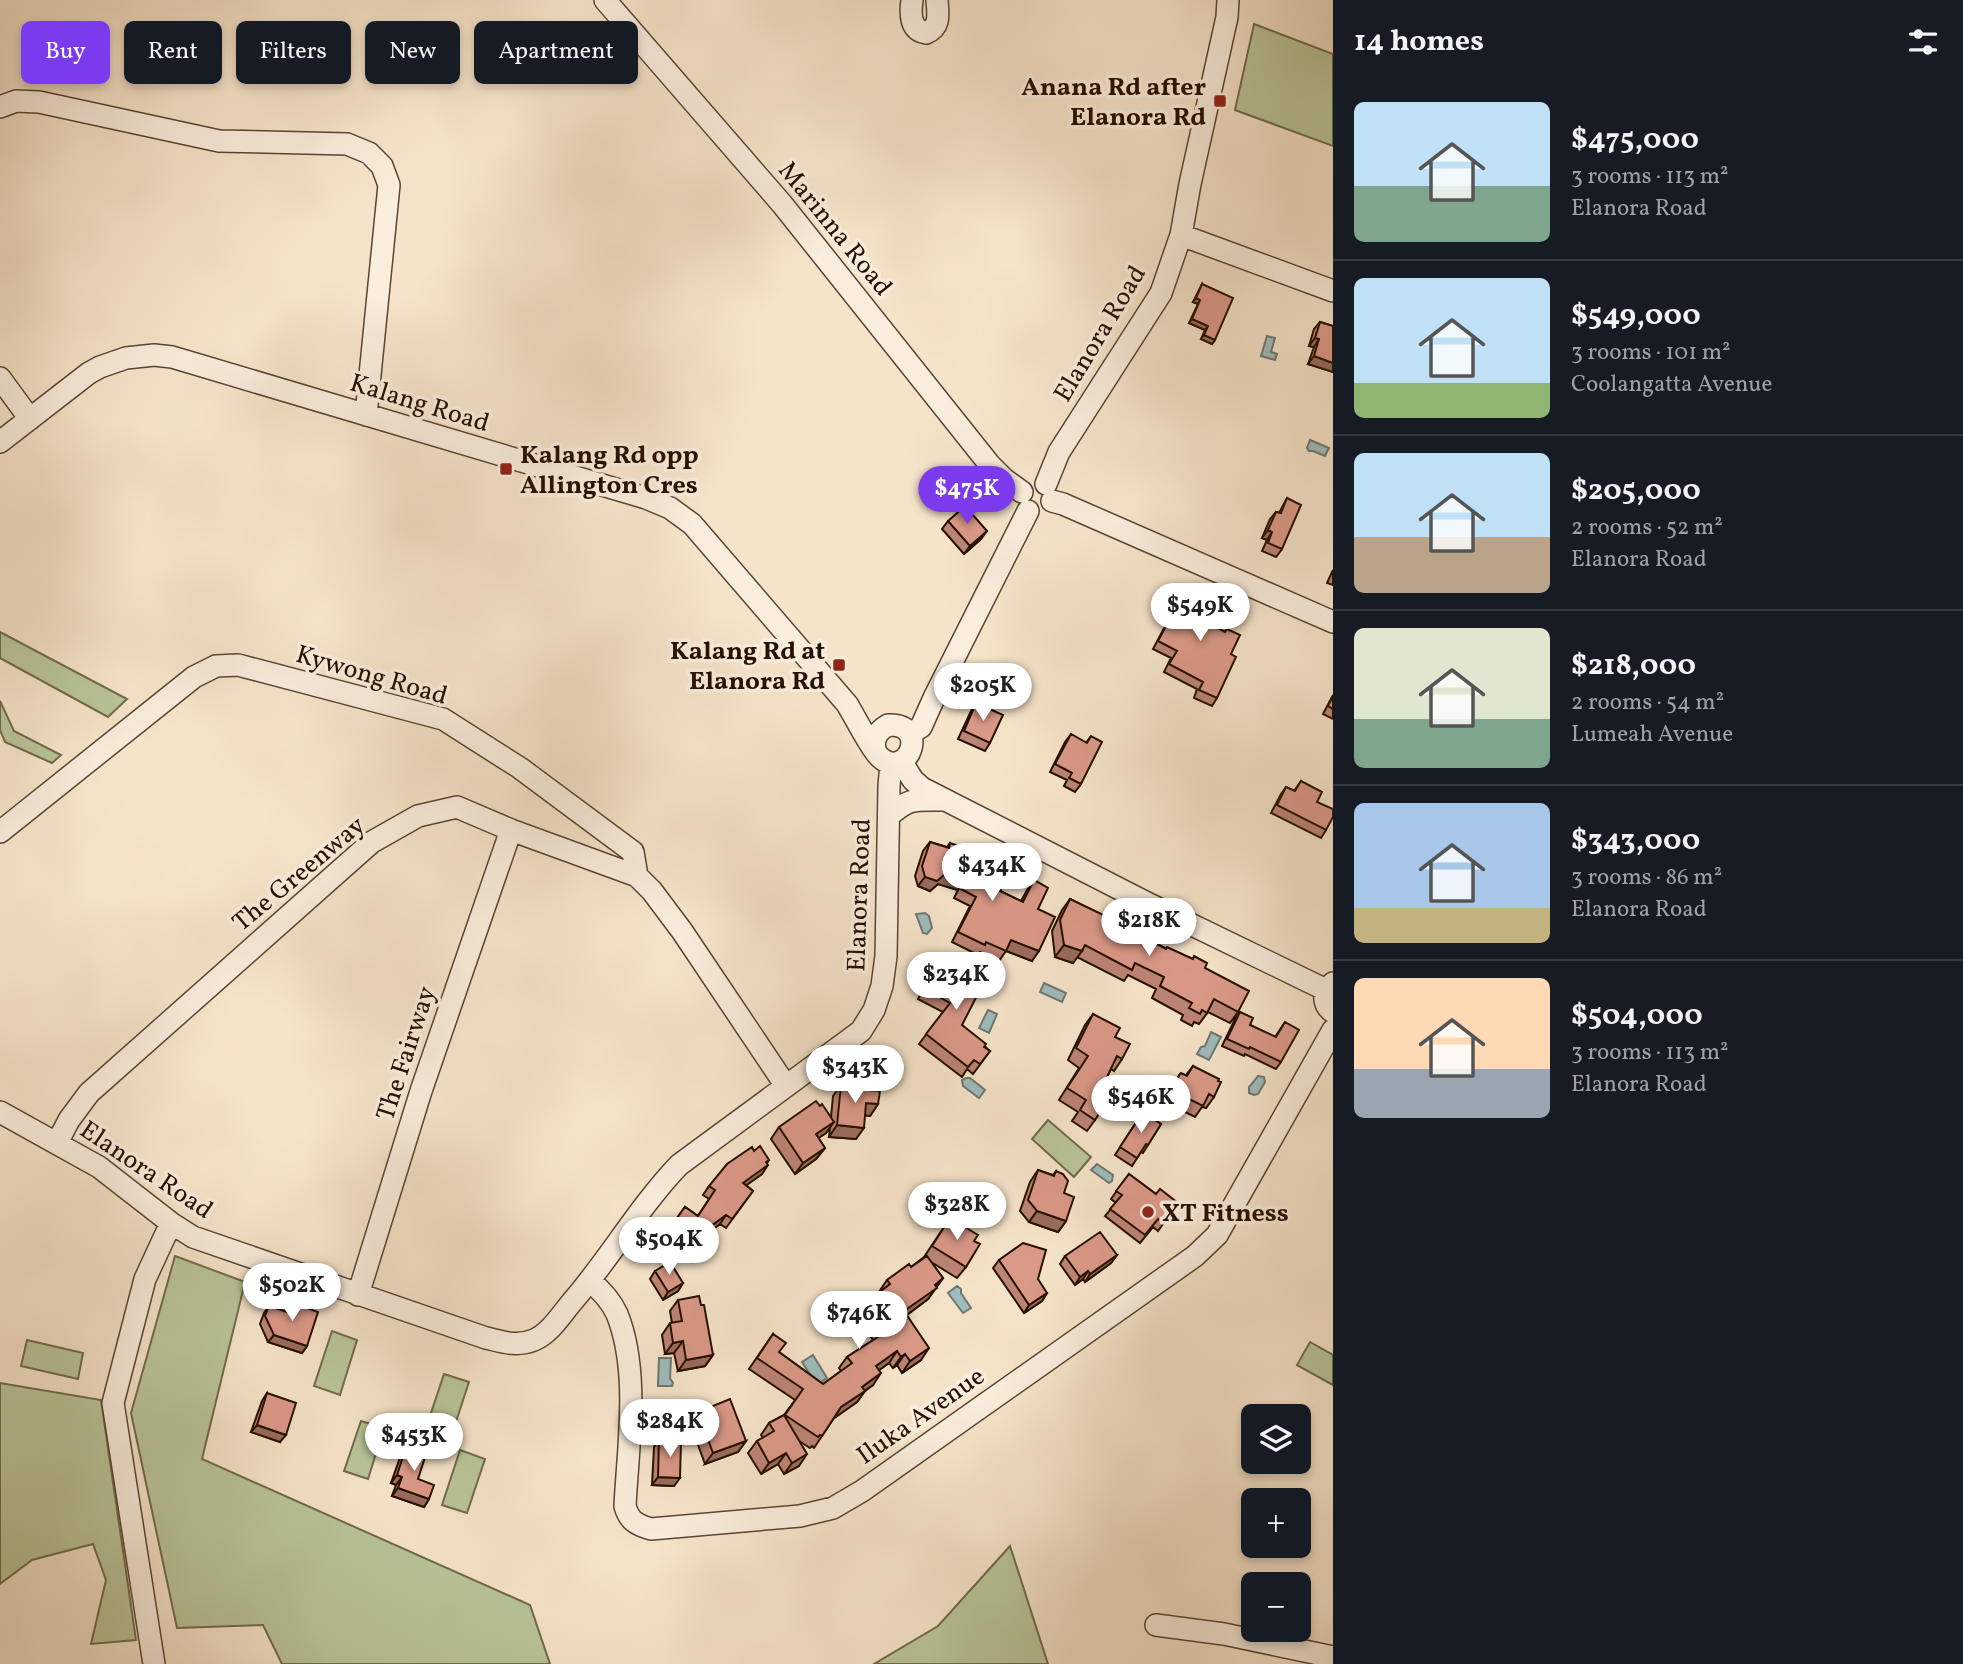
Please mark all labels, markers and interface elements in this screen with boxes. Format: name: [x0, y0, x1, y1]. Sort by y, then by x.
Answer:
chip: Buy: [21, 21, 110, 84]
chip: Rent: [124, 21, 222, 84]
chip: Filters: [236, 21, 351, 84]
chip: New: [365, 21, 460, 84]
chip: Apartment: [474, 21, 638, 84]
text: 14 homes: [1354, 21, 1484, 63]
icon: filters: [1904, 23, 1942, 61]
place label: Anana Rd after Elanora Rd: [1021, 70, 1206, 136]
marker: Anana Rd after Elanora Rd: [1212, 93, 1228, 109]
text: $475,000: [1571, 119, 1699, 161]
icon: home: [1410, 130, 1494, 214]
street label: Marinna Road: [769, 154, 900, 304]
text: 3 rooms · 113 m²: [1571, 161, 1729, 193]
text: Elanora Road: [1571, 193, 1707, 225]
street label: Elanora Road: [1046, 259, 1156, 409]
text: $549,000: [1571, 295, 1701, 337]
icon: home: [1410, 306, 1494, 390]
text: 3 rooms · 101 m²: [1571, 337, 1731, 369]
street label: Kalang Road: [345, 366, 494, 442]
text: Coolangatta Avenue: [1571, 369, 1772, 401]
place label: Kalang Rd opp Allington Cres: [520, 438, 699, 504]
marker: Kalang Rd opp Allington Cres: [498, 461, 514, 477]
pin: $475K: [918, 466, 1016, 526]
text: $205,000: [1571, 470, 1701, 512]
text: $475K: [934, 473, 1000, 505]
icon: home: [1410, 481, 1494, 565]
text: 2 rooms · 52 m²: [1571, 512, 1723, 544]
text: Elanora Road: [1571, 544, 1707, 576]
pin: $549K: [1151, 584, 1249, 643]
text: $549K: [1167, 590, 1233, 622]
place label: Kalang Rd at Elanora Rd: [670, 634, 825, 700]
street label: Kywong Road: [291, 637, 452, 715]
text: $218,000: [1571, 645, 1696, 687]
icon: home: [1410, 656, 1494, 740]
marker: Kalang Rd at Elanora Rd: [831, 657, 847, 673]
pin: $205K: [934, 664, 1032, 723]
text: $205K: [950, 670, 1016, 702]
text: 2 rooms · 54 m²: [1571, 687, 1724, 719]
text: Lumeah Avenue: [1571, 719, 1733, 751]
street label: The Greenway: [225, 808, 373, 941]
street label: Elanora Road: [839, 818, 881, 972]
text: $343,000: [1571, 820, 1700, 862]
icon: home: [1410, 831, 1494, 915]
pin: $434K: [943, 844, 1041, 903]
text: $434K: [958, 850, 1026, 882]
text: 3 rooms · 86 m²: [1571, 862, 1722, 894]
text: Elanora Road: [1571, 894, 1707, 926]
pin: $218K: [1100, 898, 1198, 958]
text: $218K: [1117, 905, 1181, 937]
pin: $234K: [907, 953, 1005, 1012]
text: $234K: [923, 959, 989, 991]
street label: The Fairway: [368, 982, 446, 1125]
text: $504,000: [1571, 995, 1703, 1037]
icon: home: [1410, 1006, 1494, 1090]
text: 3 rooms · 113 m²: [1571, 1037, 1729, 1069]
pin: $343K: [806, 1046, 904, 1105]
text: $343K: [822, 1052, 888, 1084]
text: Elanora Road: [1571, 1069, 1707, 1101]
pin: $546K: [1092, 1076, 1190, 1135]
text: $546K: [1107, 1082, 1175, 1114]
street label: Elanora Road: [72, 1113, 220, 1228]
pin: $328K: [908, 1182, 1006, 1242]
text: $328K: [924, 1189, 990, 1221]
place label: XT Fitness: [1162, 1196, 1289, 1232]
marker: XT Fitness: [1140, 1204, 1156, 1220]
pin: $504K: [620, 1218, 718, 1277]
text: $504K: [635, 1224, 703, 1256]
pin: $502K: [243, 1264, 341, 1323]
text: $502K: [259, 1270, 325, 1302]
pin: $746K: [810, 1292, 908, 1351]
text: $746K: [826, 1298, 892, 1330]
street label: Iluka Avenue: [850, 1359, 993, 1474]
pin: $284K: [621, 1400, 719, 1459]
map controls: [1241, 1404, 1311, 1642]
button: layers: [1241, 1404, 1311, 1474]
text: $284K: [636, 1406, 704, 1438]
pin: $453K: [365, 1414, 463, 1473]
text: $453K: [381, 1420, 447, 1452]
button: +: [1241, 1488, 1311, 1558]
button: −: [1241, 1572, 1311, 1642]

